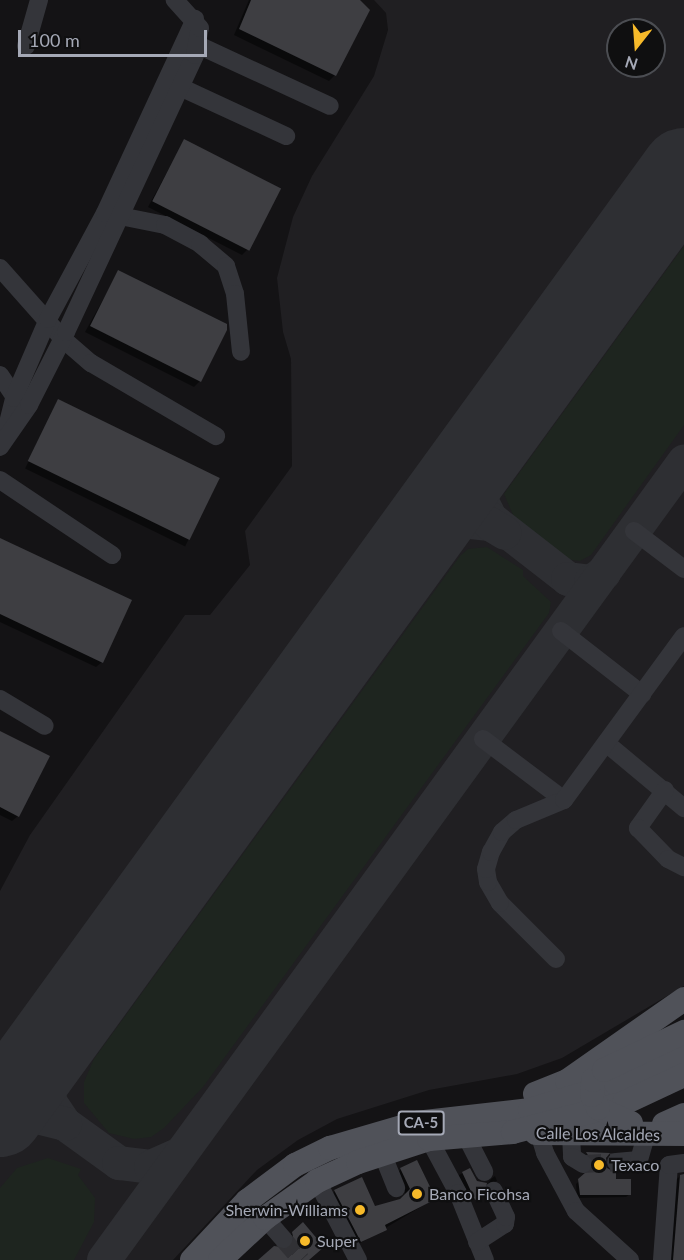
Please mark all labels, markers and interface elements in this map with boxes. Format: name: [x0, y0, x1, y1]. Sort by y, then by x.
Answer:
scale bar: [21, 18, 210, 56]
north arrow: [606, 18, 666, 78]
text: 100 m: [29, 29, 80, 51]
text: N: [623, 53, 640, 75]
road number: CA-5: [397, 1111, 445, 1135]
street label: Calle Los Alcaldes: [535, 1123, 661, 1145]
place label: Texaco: [611, 1155, 659, 1175]
marker: Texaco: [592, 1158, 606, 1172]
place label: Banco Ficohsa: [429, 1184, 530, 1204]
marker: Banco Ficohsa: [410, 1187, 424, 1201]
place label: Sherwin-Williams: [225, 1200, 348, 1220]
marker: Sherwin-Williams: [353, 1203, 367, 1217]
place label: Super: [317, 1231, 358, 1251]
marker: Super: [298, 1234, 312, 1248]

